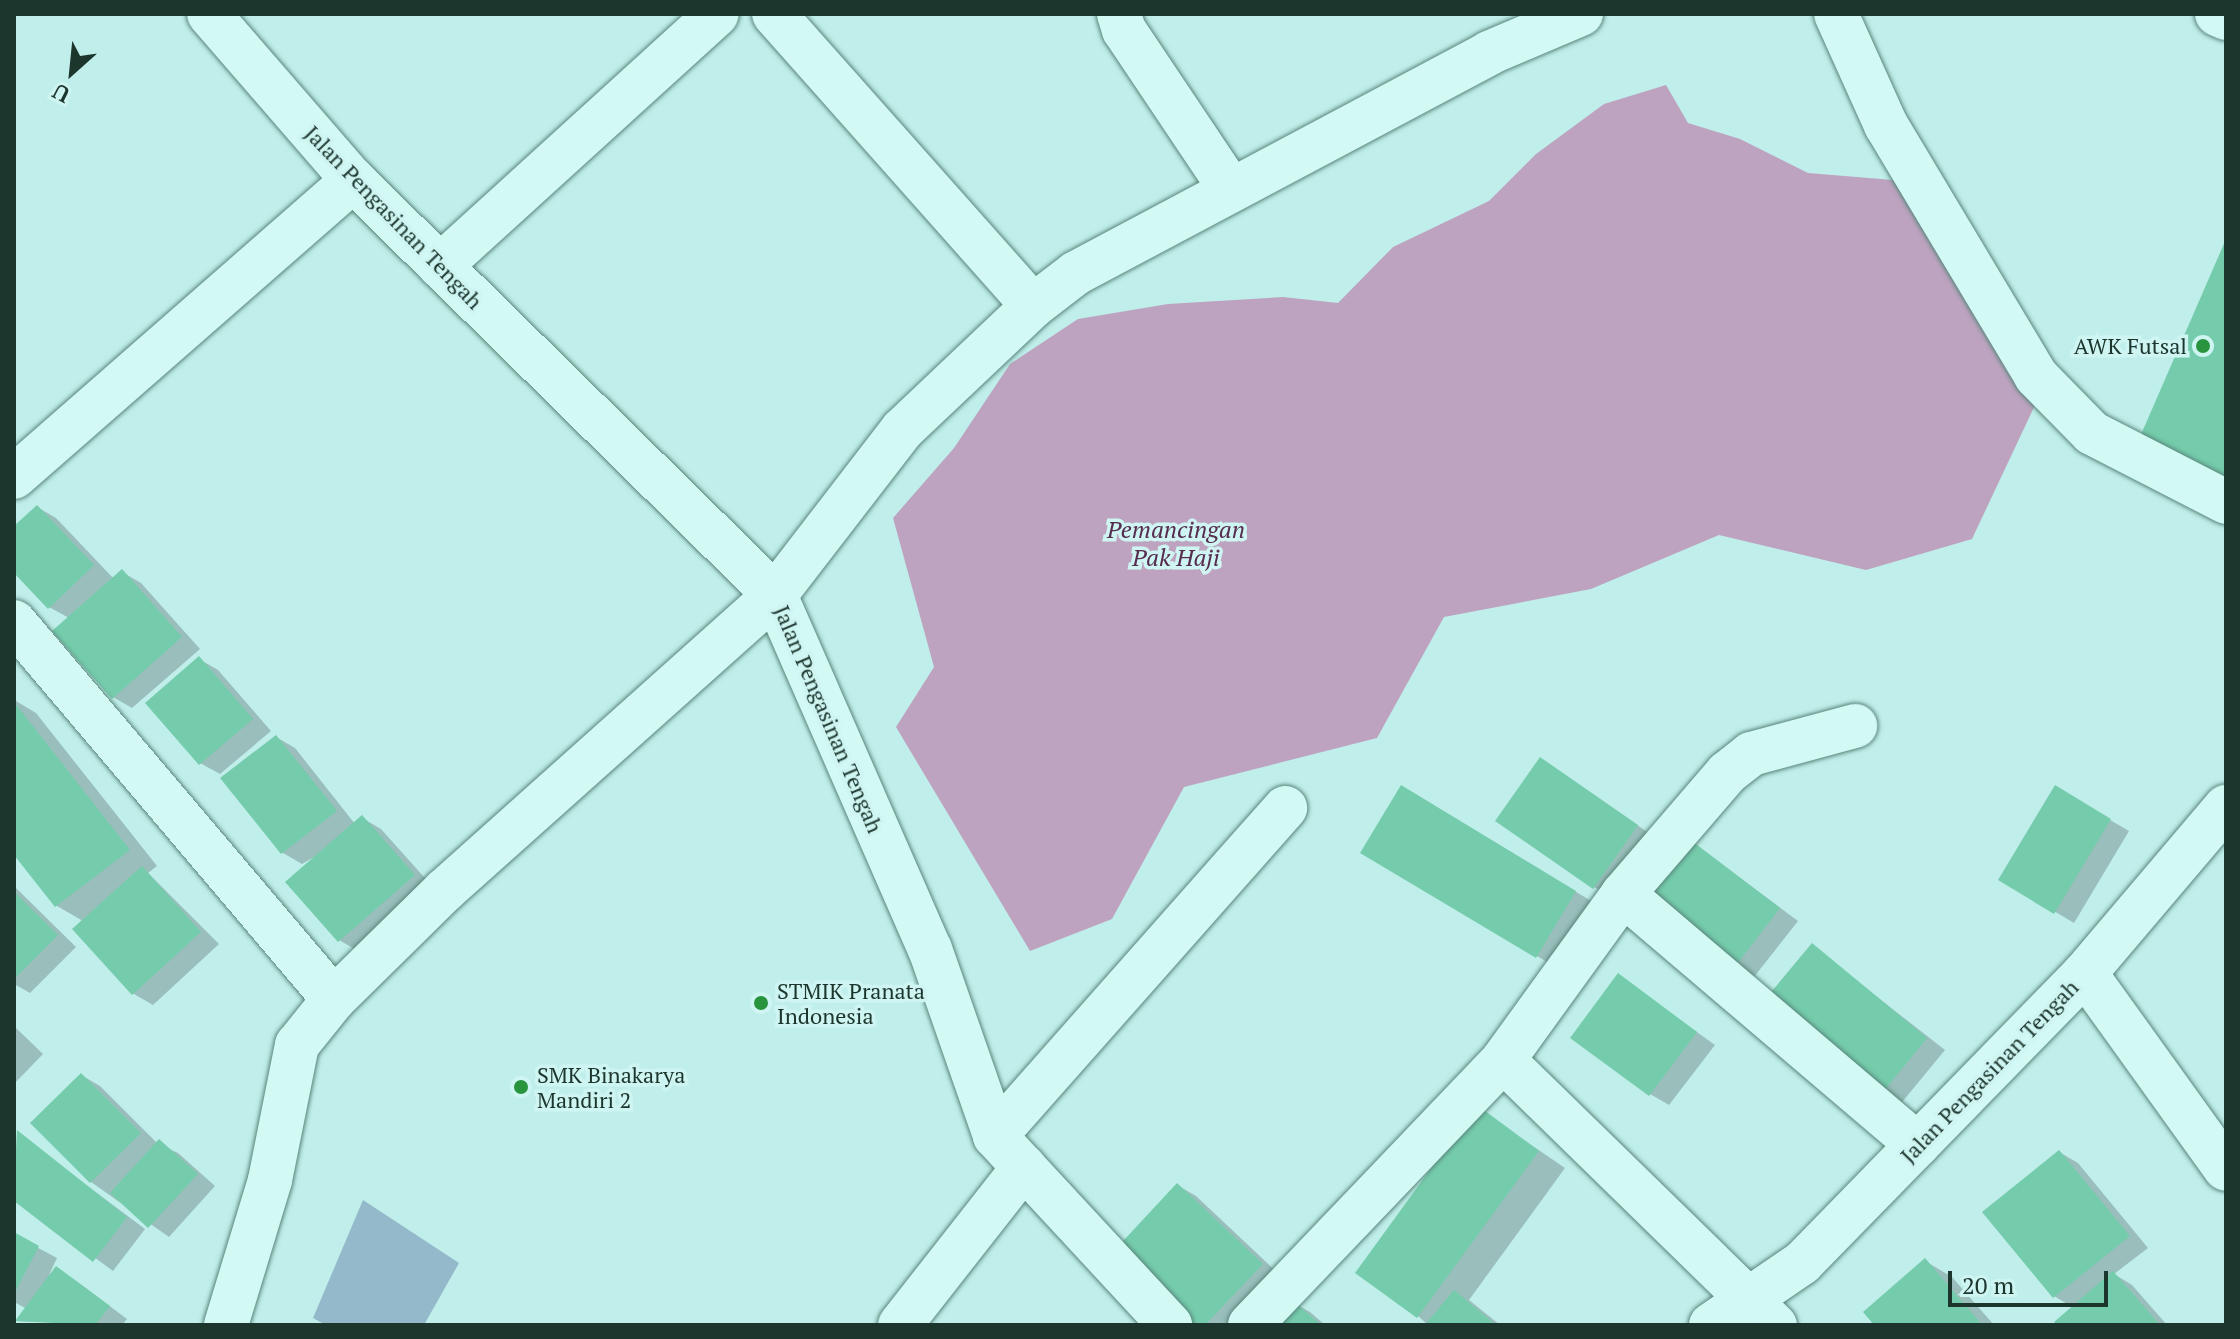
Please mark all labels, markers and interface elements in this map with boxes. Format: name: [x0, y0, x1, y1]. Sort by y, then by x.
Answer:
north arrow: [32, 32, 112, 112]
text: U: [47, 77, 74, 110]
street label: Jalan Pengasinan Tengah: [300, 120, 488, 314]
place label: AWK Futsal: [2074, 333, 2187, 359]
marker: AWK Futsal: [2194, 337, 2212, 355]
water label: Pemancingan Pak Haji: [1107, 516, 1245, 572]
street label: Jalan Pengasinan Tengah: [769, 601, 889, 837]
street label: Jalan Pengasinan Tengah: [1895, 974, 2083, 1168]
place label: STMIK Pranata Indonesia: [777, 977, 925, 1028]
marker: STMIK Pranata Indonesia: [752, 994, 770, 1012]
place label: SMK Binakarya Mandiri 2: [537, 1061, 685, 1112]
marker: SMK Binakarya Mandiri 2: [512, 1078, 530, 1096]
scale bar: [1952, 1255, 2112, 1305]
text: 20 m: [1962, 1269, 2014, 1301]

